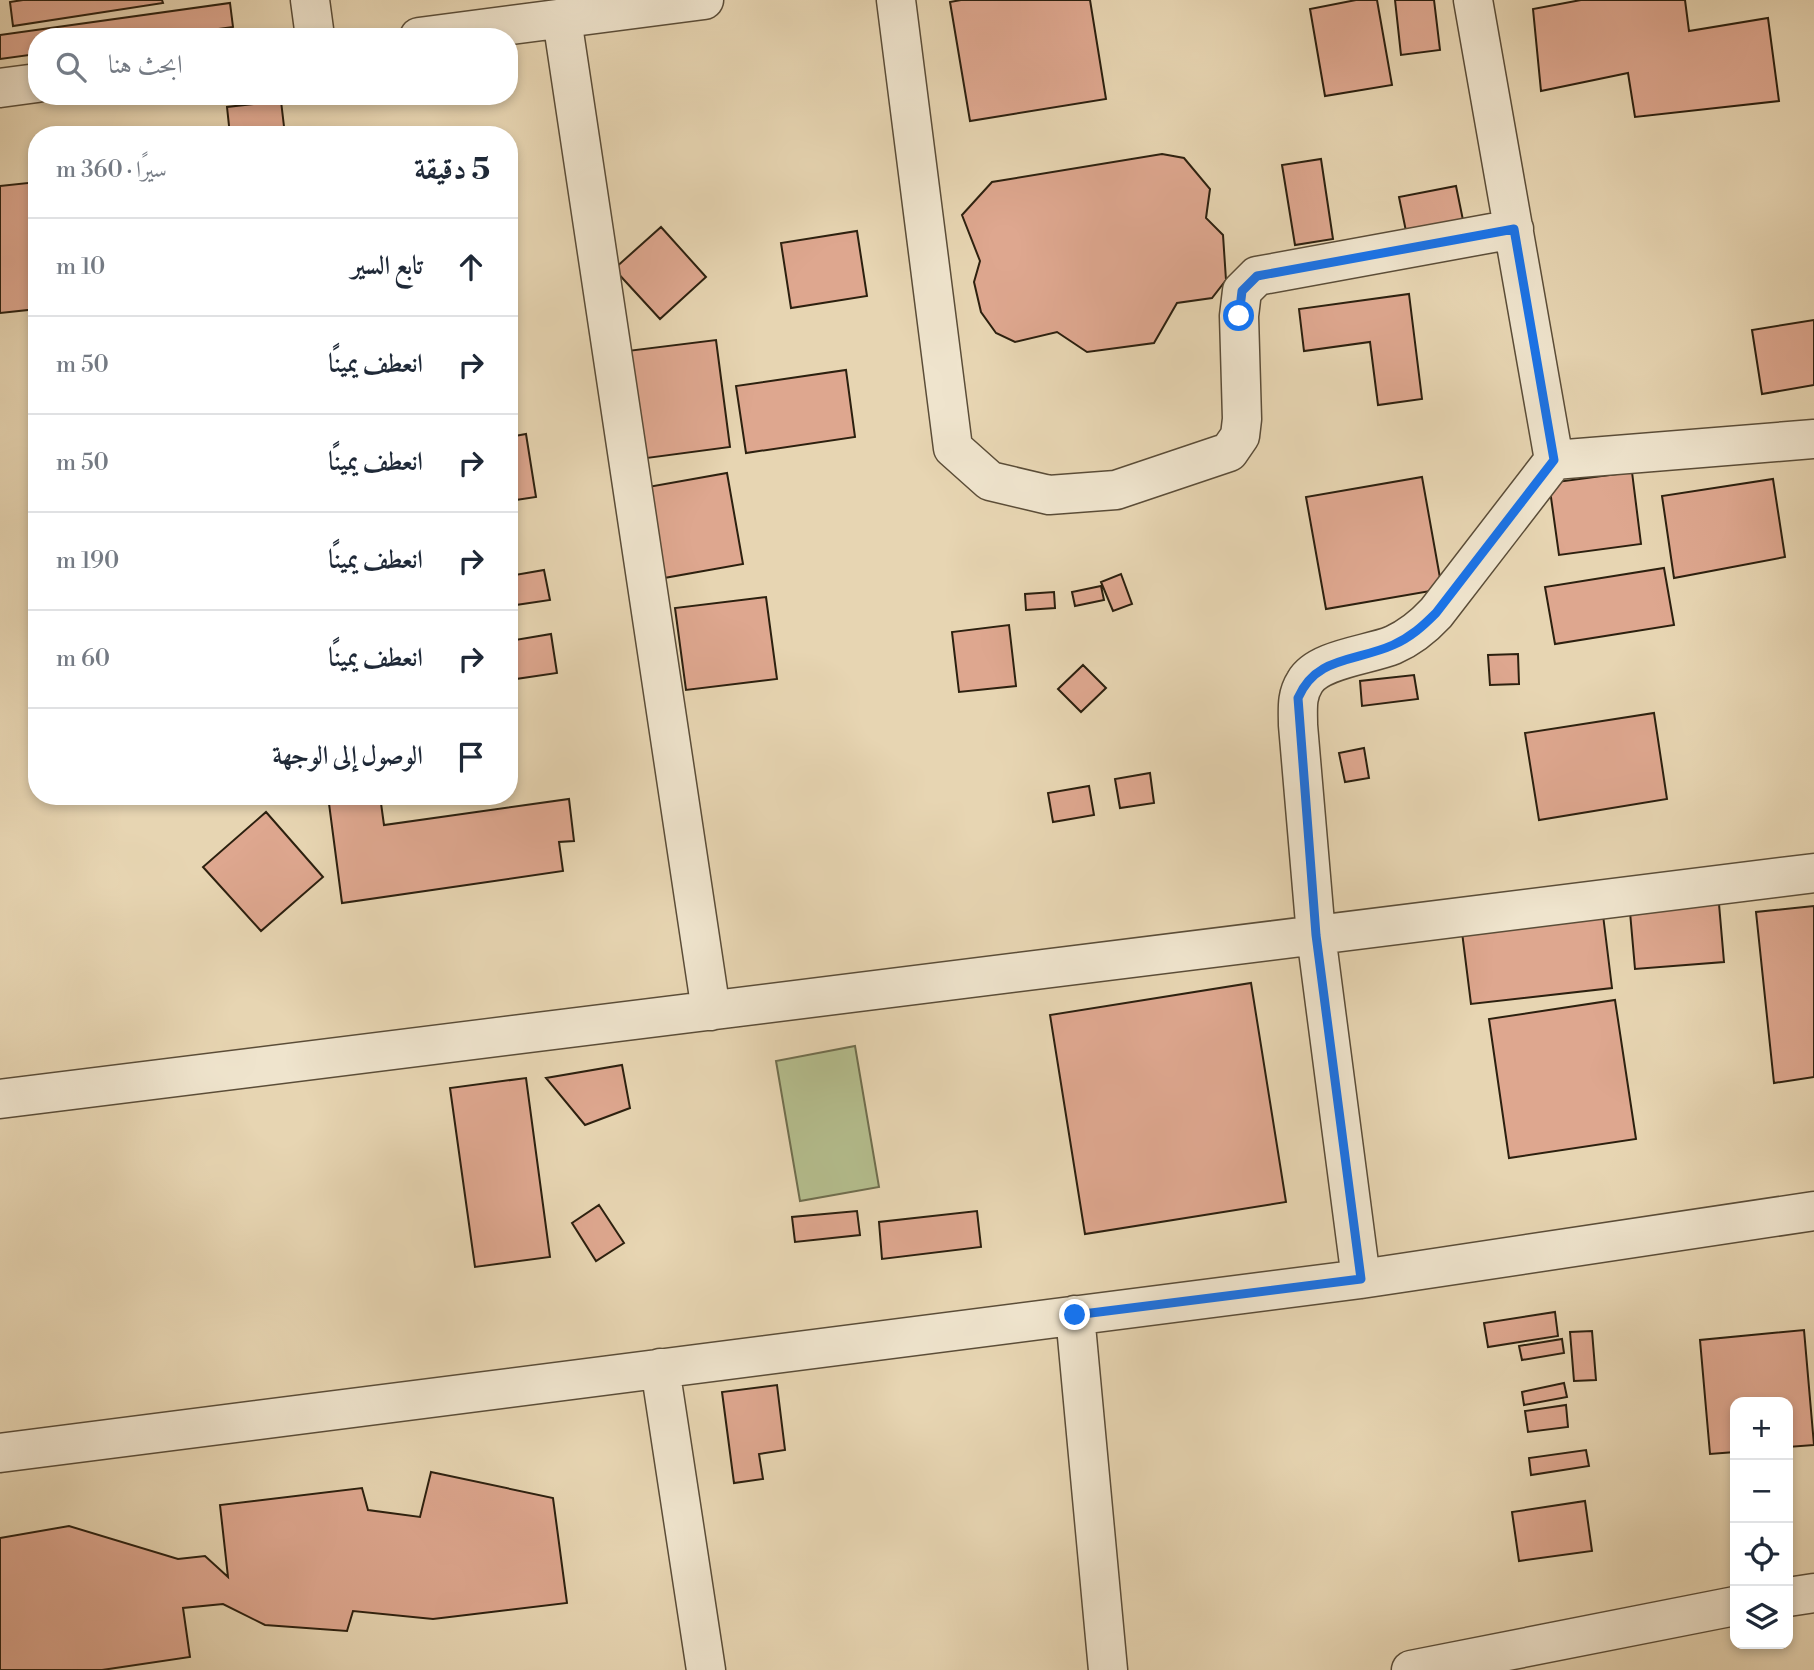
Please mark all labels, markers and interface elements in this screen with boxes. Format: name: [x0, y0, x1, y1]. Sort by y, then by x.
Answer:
search box: [28, 28, 518, 105]
icon: search: [52, 48, 90, 86]
text: ابحث هنا: [108, 49, 183, 81]
text: 5 دقيقة: [414, 151, 490, 189]
text: سيرًا · 360 m: [56, 156, 167, 184]
icon: ahead: [452, 248, 490, 286]
text: تابع السير: [351, 250, 423, 282]
text: 10 m: [56, 253, 105, 281]
route start: [1223, 300, 1254, 331]
icon: right: [452, 346, 490, 384]
text: انعطف يمينًا: [328, 348, 423, 380]
text: 50 m: [56, 351, 109, 379]
icon: right: [452, 444, 490, 482]
text: انعطف يمينًا: [328, 446, 423, 478]
text: 50 m: [56, 449, 109, 477]
icon: right: [452, 542, 490, 580]
text: انعطف يمينًا: [328, 544, 423, 576]
text: 190 m: [56, 547, 119, 575]
icon: right: [452, 640, 490, 678]
text: انعطف يمينًا: [328, 642, 423, 674]
text: 60 m: [56, 645, 110, 673]
icon: arrive: [452, 738, 490, 776]
text: الوصول إلى الوجهة: [272, 740, 423, 772]
route end: [1059, 1299, 1090, 1330]
map controls: [1730, 1397, 1793, 1649]
button: +: [1730, 1397, 1793, 1460]
button: −: [1730, 1460, 1793, 1523]
button: locate: [1730, 1523, 1793, 1586]
button: layers: [1730, 1586, 1793, 1649]

